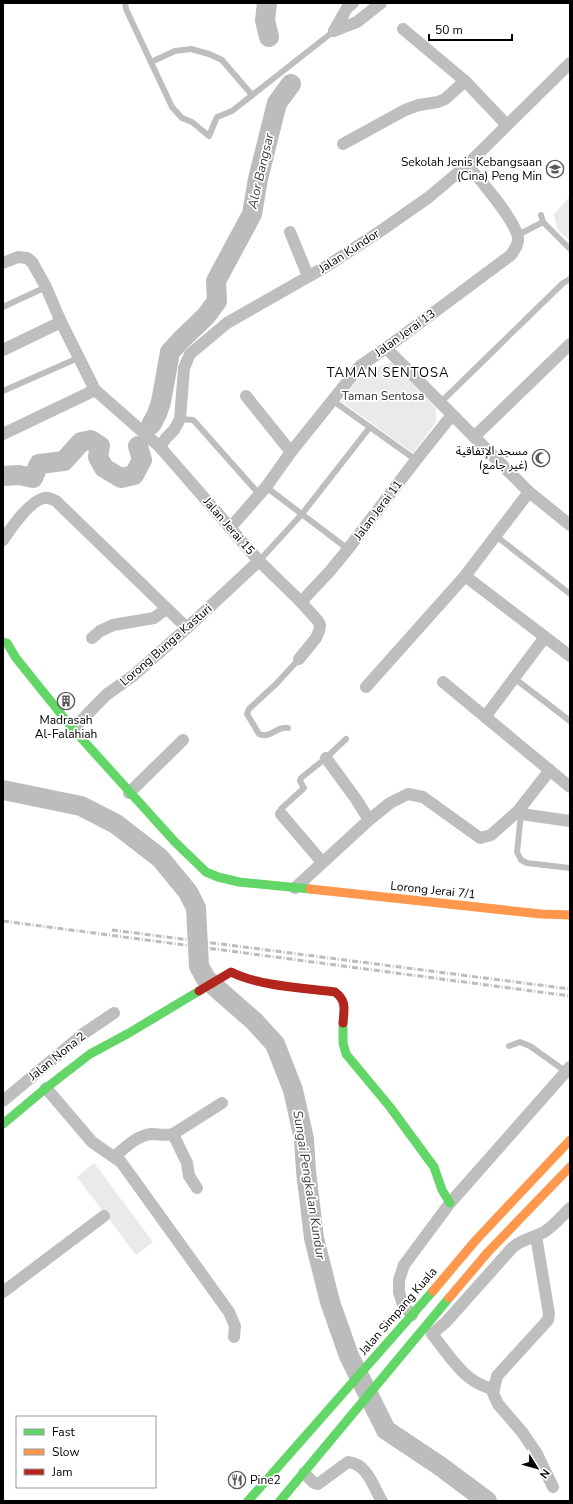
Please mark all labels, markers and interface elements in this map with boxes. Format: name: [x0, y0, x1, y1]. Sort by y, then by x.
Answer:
scale bar: [429, 16, 512, 42]
text: 50 m: [435, 22, 463, 38]
water label: Alor Bangsar: [243, 131, 279, 211]
place label: Sekolah Jenis Kebangsaan (Cina) Peng Min: [401, 154, 542, 184]
school or university icon: Sekolah Jenis Kebangsaan (Cina) Peng Min: [545, 159, 565, 179]
street label: Jalan Kundor: [315, 225, 383, 277]
street label: Jalan Jerai 13: [371, 306, 439, 361]
district label: TAMAN SENTOSA: [327, 364, 449, 382]
park label: Taman Sentosa: [342, 388, 424, 404]
place label: مسجد الإتفاقية (غير جامع): [456, 443, 528, 474]
mosque icon: مسجد الإتفاقية (غير جامع): [531, 448, 551, 468]
street label: Jalan Jerai 11: [350, 477, 406, 544]
street label: Jalan Jerai 15: [199, 493, 258, 558]
street label: Lorong Bunga Kasturi: [117, 601, 215, 689]
building icon: Madrasah Al-Falahiah: [56, 691, 76, 711]
place label: Madrasah Al-Falahiah: [35, 712, 97, 742]
street label: Lorong Jerai 7/1: [390, 878, 476, 902]
street label: Jalan Nona 2: [24, 1028, 89, 1085]
water label: Sungai Pengkalan Kundur: [288, 1109, 330, 1261]
street label: Jalan Simpang Kuala: [355, 1264, 441, 1359]
legend: [16, 1416, 156, 1488]
text: Fast: [52, 1424, 75, 1440]
text: Slow: [52, 1444, 80, 1460]
north arrow: [517, 1448, 557, 1488]
text: Jam: [51, 1464, 73, 1480]
text: N: [536, 1466, 553, 1482]
restaurant icon: Pine2: [227, 1470, 247, 1490]
place label: Pine2: [250, 1472, 281, 1488]

